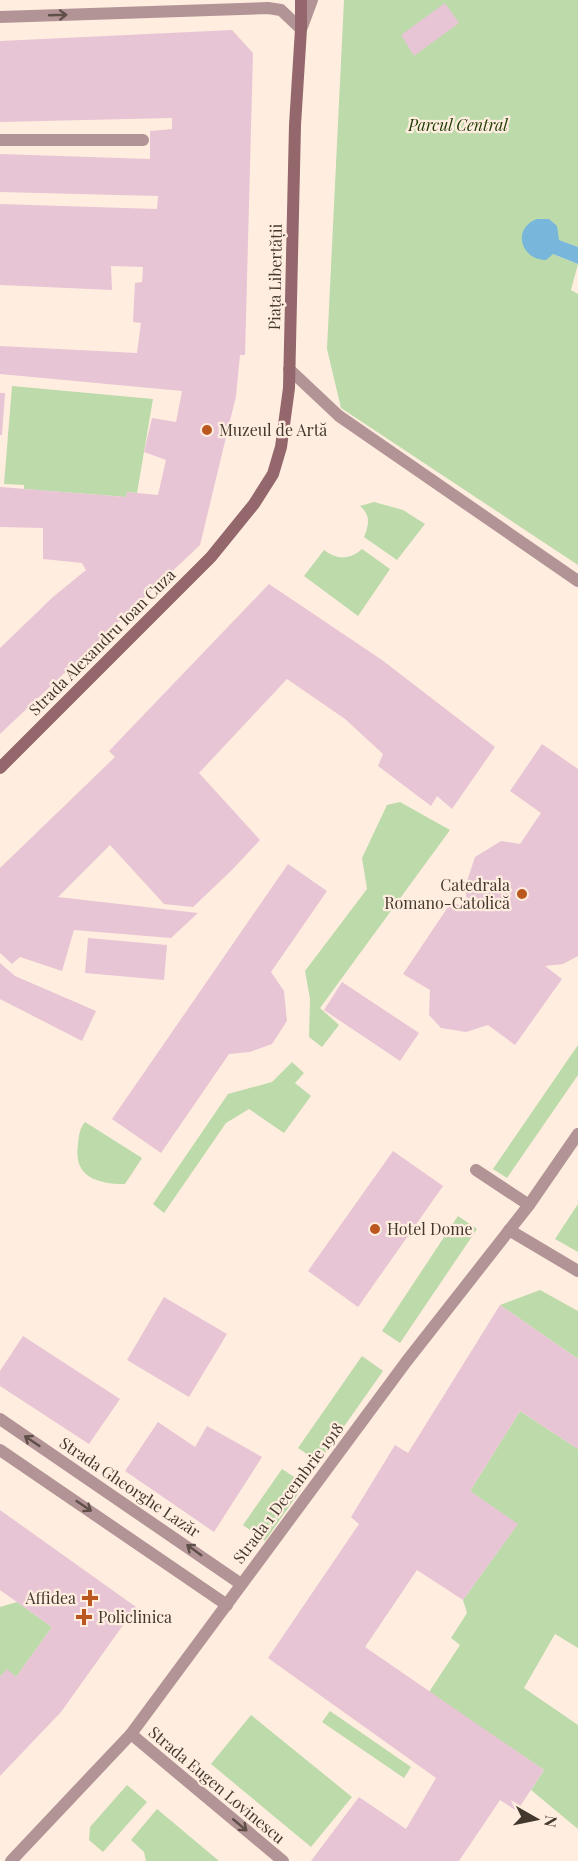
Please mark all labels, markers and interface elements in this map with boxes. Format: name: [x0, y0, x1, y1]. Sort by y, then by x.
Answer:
one-way arrow: [48, 9, 68, 20]
park label: Parcul Central: [407, 114, 508, 135]
street label: Piața Libertății: [263, 223, 287, 330]
place label: Muzeul de Artă: [219, 419, 327, 440]
marker: Muzeul de Artă: [200, 423, 214, 437]
street label: Strada Alexandru Ioan Cuza: [24, 564, 179, 719]
place label: Catedrala Romano-Catolică: [384, 874, 510, 913]
marker: Catedrala Romano-Catolică: [515, 887, 529, 901]
place label: Hotel Dome: [387, 1218, 473, 1239]
marker: Hotel Dome: [368, 1222, 382, 1236]
street label: Strada 1 Decembrie 1918: [228, 1418, 348, 1567]
street label: Strada Gheorghe Lazăr: [56, 1432, 205, 1541]
one-way arrow: [24, 1434, 41, 1446]
one-way arrow: [75, 1500, 91, 1512]
one-way arrow: [186, 1543, 202, 1556]
place label: Affidea: [24, 1587, 76, 1608]
marker: Affidea: [81, 1589, 99, 1607]
place label: Policlinica: [98, 1606, 172, 1627]
marker: Policlinica: [75, 1608, 93, 1626]
street label: Strada Eugen Lovinescu: [145, 1721, 290, 1848]
north arrow: [506, 1789, 566, 1849]
text: N: [540, 1814, 563, 1829]
one-way arrow: [232, 1818, 247, 1832]

